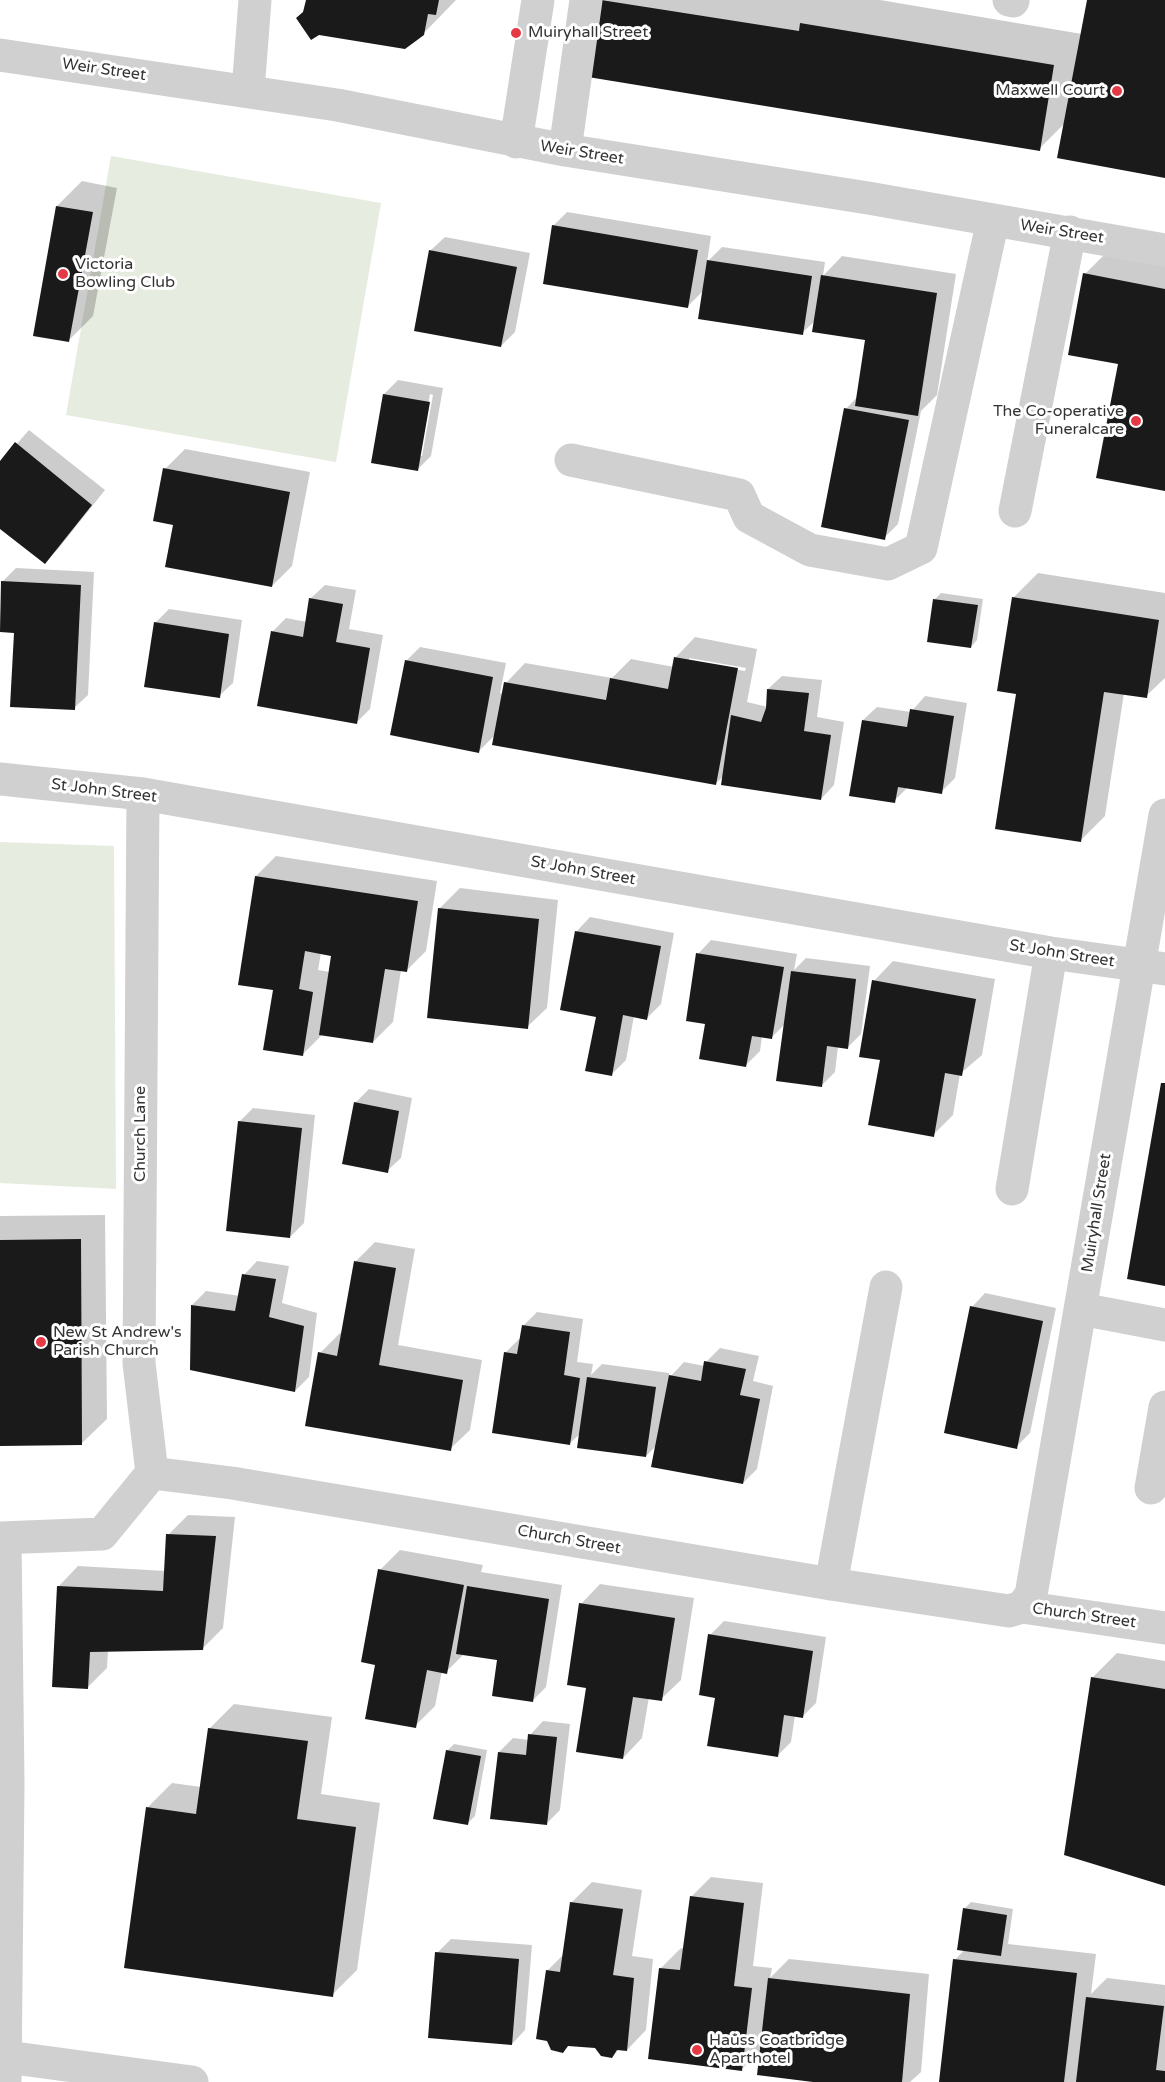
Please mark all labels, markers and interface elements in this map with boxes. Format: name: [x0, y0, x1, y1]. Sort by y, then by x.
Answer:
place label: Muiryhall Street: [528, 23, 648, 43]
marker: Muiryhall Street: [509, 26, 523, 40]
street label: Weir Street: [61, 55, 147, 85]
place label: Maxwell Court: [995, 81, 1105, 101]
marker: Maxwell Court: [1110, 84, 1124, 98]
street label: Weir Street: [539, 137, 625, 169]
street label: Weir Street: [1019, 216, 1105, 248]
place label: Victoria Bowling Club: [75, 255, 175, 293]
marker: Victoria Bowling Club: [56, 267, 70, 281]
place label: The Co-operative Funeralcare: [993, 402, 1124, 440]
marker: The Co-operative Funeralcare: [1129, 414, 1143, 428]
street label: St John Street: [50, 775, 158, 807]
street label: St John Street: [529, 852, 637, 890]
street label: St John Street: [1008, 936, 1116, 972]
street label: Church Lane: [131, 1086, 151, 1182]
street label: Muiryhall Street: [1078, 1152, 1116, 1274]
place label: New St Andrew's Parish Church: [53, 1323, 182, 1361]
marker: New St Andrew's Parish Church: [34, 1335, 48, 1349]
street label: Church Street: [516, 1521, 622, 1559]
street label: Church Street: [1031, 1599, 1137, 1633]
place label: Haŭss Coatbridge Aparthotel: [709, 2031, 844, 2069]
marker: Haŭss Coatbridge Aparthotel: [690, 2043, 704, 2057]

